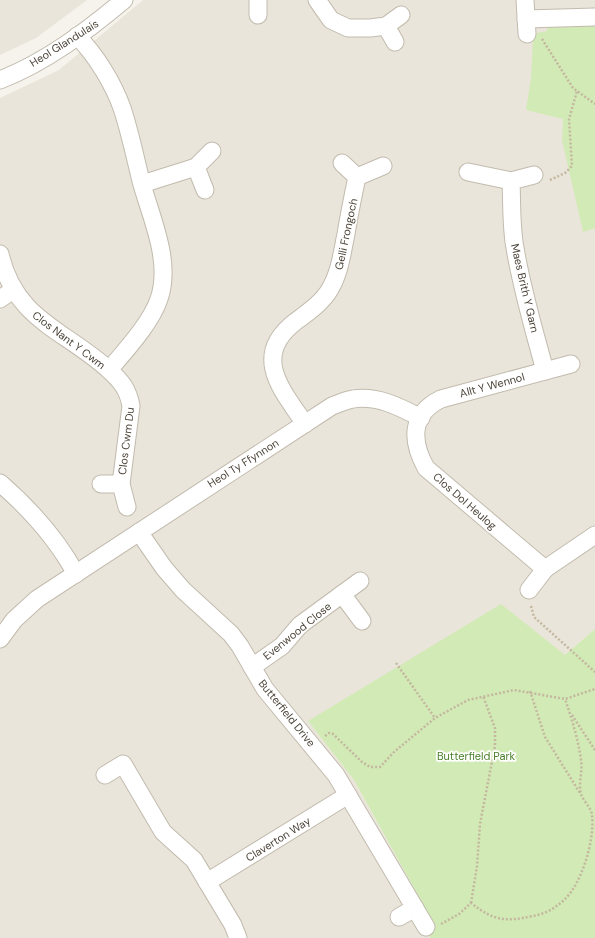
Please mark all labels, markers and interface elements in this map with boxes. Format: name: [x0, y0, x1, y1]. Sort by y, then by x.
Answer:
street label: Heol Glandulais: [27, 16, 101, 70]
street label: Gelli Frongoch: [332, 197, 360, 271]
street label: Maes Brith Y Garn: [508, 242, 542, 334]
street label: Clos Nant Y Cwm: [30, 308, 108, 372]
street label: Allt Y Wennol: [458, 370, 526, 400]
street label: Clos Cwm Du: [115, 406, 137, 476]
street label: Heol Ty Ffynnon: [205, 435, 281, 491]
street label: Clos Dol Heulog: [430, 470, 500, 532]
street label: Evenwood Close: [260, 599, 334, 663]
street label: Butterfield Drive: [256, 677, 318, 749]
park label: Butterfield Park: [437, 749, 516, 763]
street label: Claverton Way: [243, 813, 313, 865]

